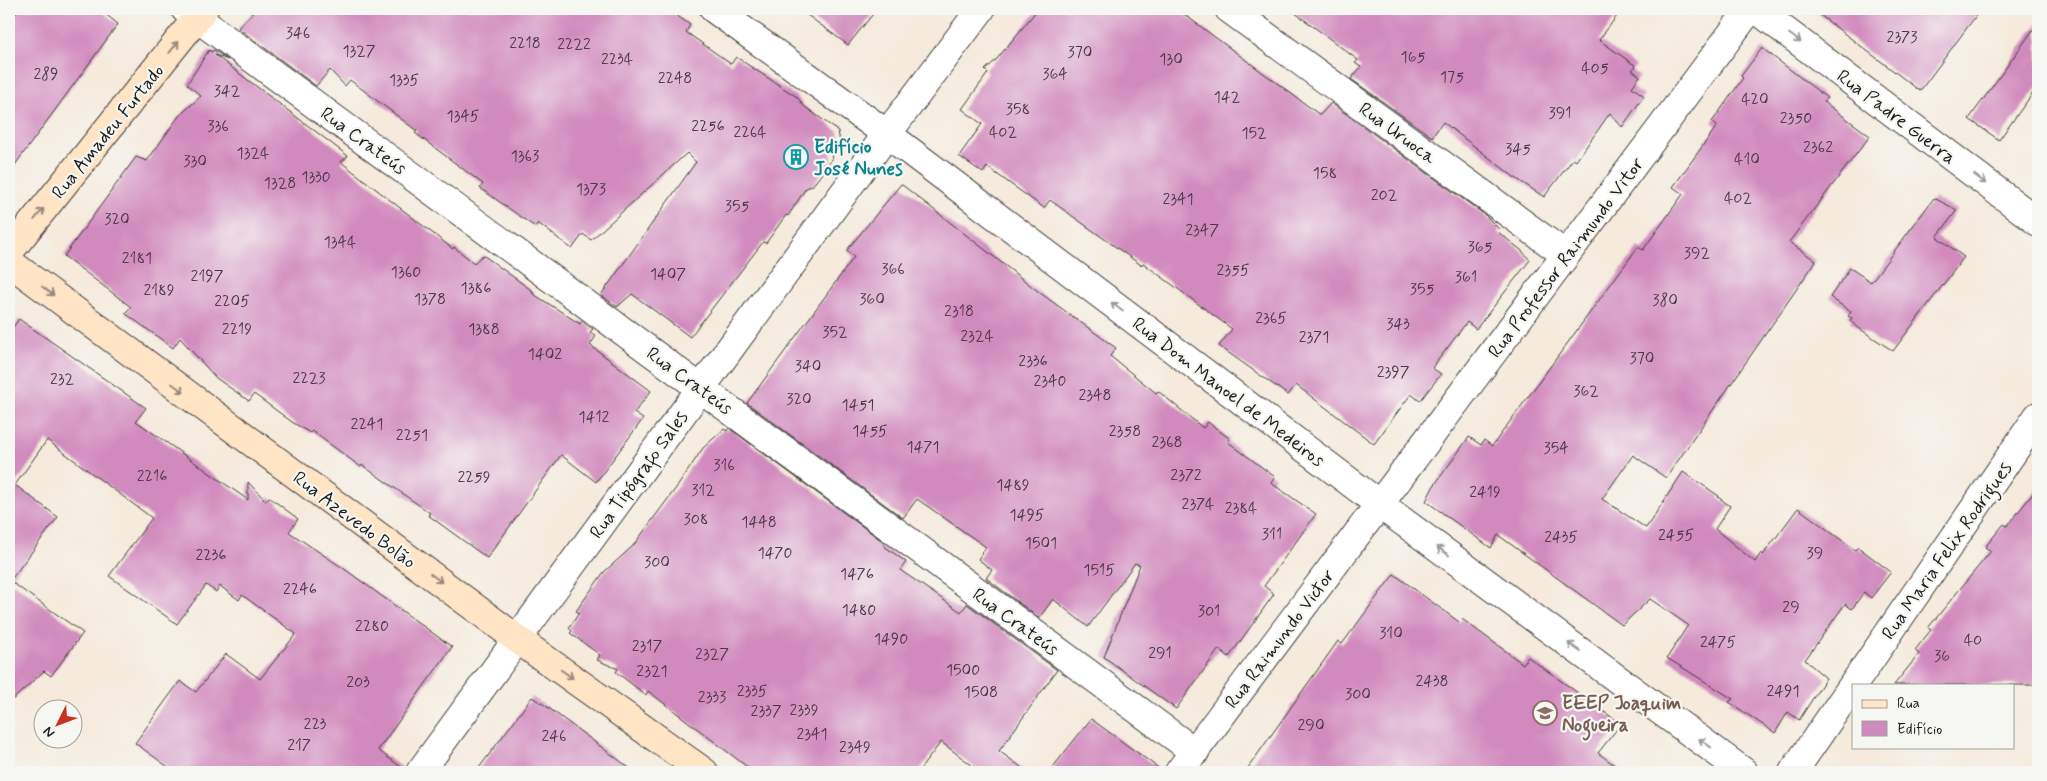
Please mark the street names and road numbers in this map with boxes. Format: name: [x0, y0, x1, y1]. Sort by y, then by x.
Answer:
street label: Rua Amadeu Furtado: [46, 60, 170, 204]
street label: Rua Padre Guerra: [1831, 64, 1961, 170]
street label: Rua Uruoca: [1353, 97, 1441, 170]
street label: Rua Crateús: [315, 101, 412, 181]
street label: Rua Professor Raimundo Vitor: [1483, 153, 1650, 363]
street label: Rua Dom Manoel de Medeiros: [1127, 312, 1330, 473]
street label: Rua Crateús: [641, 341, 738, 421]
street label: Rua Tipógrafo Sales: [584, 406, 697, 546]
street label: Rua Maria Felix Rodrigues: [1876, 457, 2021, 646]
street label: Rua Azevedo Bolão: [287, 466, 421, 575]
street label: Rua Raimundo Victor: [1219, 564, 1341, 714]
street label: Rua Crateús: [967, 582, 1064, 662]

